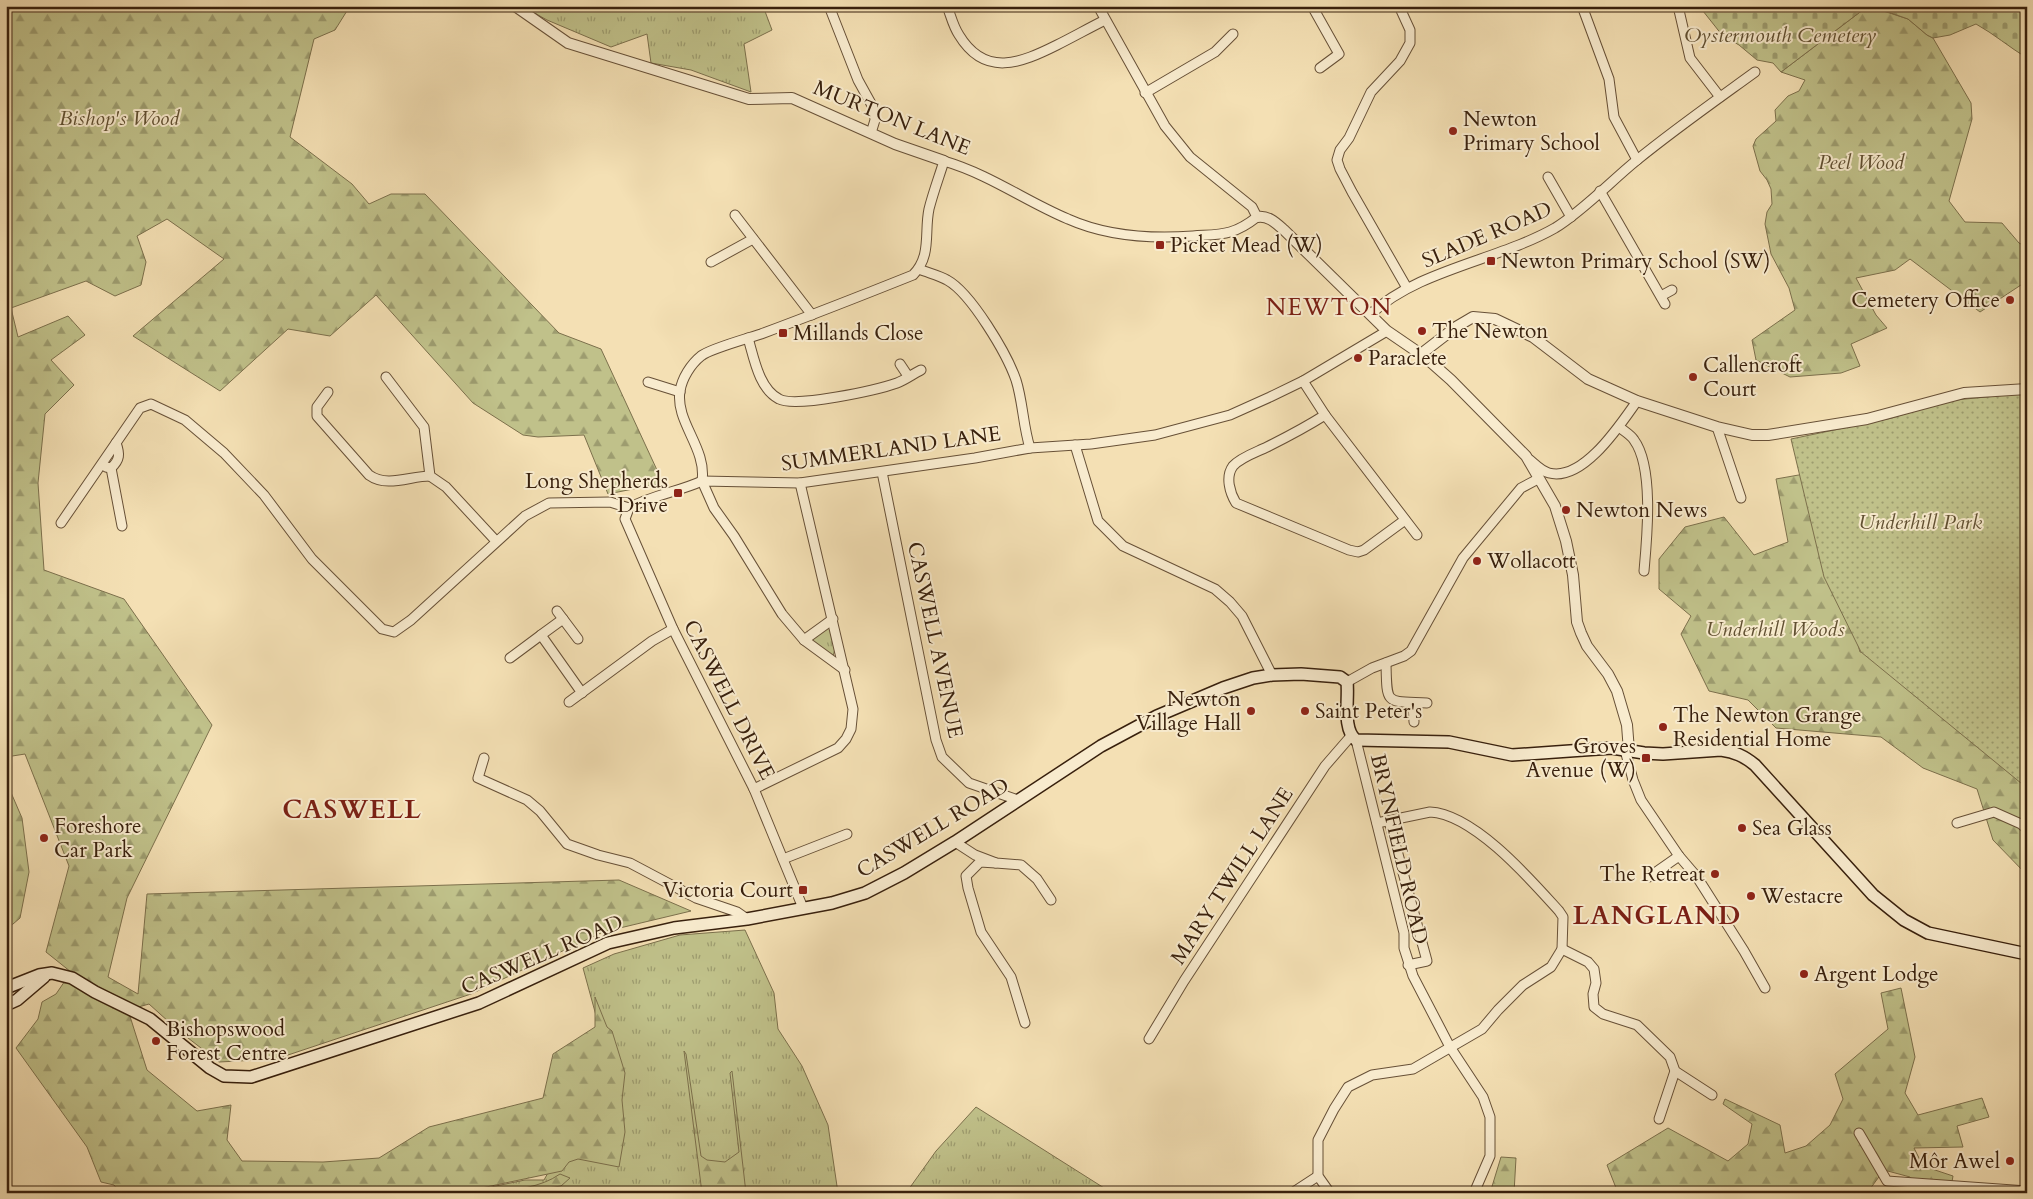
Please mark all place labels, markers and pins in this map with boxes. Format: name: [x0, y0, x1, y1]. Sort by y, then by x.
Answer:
place label: Newton Primary School: [1463, 105, 1600, 158]
marker: Newton Primary School: [1447, 125, 1459, 137]
place label: Picket Mead (W): [1170, 231, 1323, 260]
marker: Picket Mead (W): [1154, 239, 1166, 251]
place label: Newton Primary School (SW): [1501, 247, 1770, 276]
marker: Newton Primary School (SW): [1485, 255, 1497, 267]
place label: Cemetery Office: [1851, 286, 2000, 315]
marker: Cemetery Office: [2004, 294, 2016, 306]
place label: The Newton: [1432, 317, 1548, 346]
place label: Millands Close: [793, 319, 924, 348]
marker: The Newton: [1416, 325, 1428, 337]
marker: Millands Close: [777, 327, 789, 339]
place label: Paraclete: [1368, 344, 1447, 373]
place label: Callencroft Court: [1703, 351, 1802, 404]
marker: Paraclete: [1352, 352, 1364, 364]
marker: Callencroft Court: [1687, 371, 1699, 383]
place label: Long Shepherds Drive: [525, 467, 668, 520]
marker: Long Shepherds Drive: [672, 487, 684, 499]
place label: Newton News: [1576, 496, 1707, 525]
marker: Newton News: [1560, 504, 1572, 516]
place label: Wollacott: [1486, 547, 1576, 576]
marker: Wollacott: [1471, 555, 1483, 567]
place label: Newton Village Hall: [1136, 685, 1241, 738]
place label: Saint Peter's: [1315, 697, 1422, 726]
place label: The Newton Grange Residential Home: [1673, 701, 1862, 754]
marker: Newton Village Hall: [1245, 705, 1257, 717]
marker: Saint Peter's: [1299, 705, 1311, 717]
marker: The Newton Grange Residential Home: [1657, 721, 1669, 733]
place label: Groves Avenue (W): [1526, 732, 1636, 785]
marker: Groves Avenue (W): [1640, 752, 1652, 764]
place label: Foreshore Car Park: [54, 812, 142, 865]
place label: Sea Glass: [1752, 814, 1832, 843]
marker: Sea Glass: [1736, 822, 1748, 834]
marker: Foreshore Car Park: [38, 832, 50, 844]
place label: The Retreat: [1599, 860, 1705, 889]
marker: The Retreat: [1709, 868, 1721, 880]
place label: Victoria Court: [663, 876, 793, 905]
place label: Westacre: [1760, 882, 1843, 911]
marker: Victoria Court: [797, 884, 809, 896]
marker: Westacre: [1745, 890, 1757, 902]
place label: Argent Lodge: [1814, 960, 1939, 989]
marker: Argent Lodge: [1798, 968, 1810, 980]
place label: Bishopswood Forest Centre: [166, 1015, 287, 1068]
marker: Bishopswood Forest Centre: [150, 1035, 162, 1047]
place label: Môr Awel: [1909, 1147, 2000, 1176]
marker: Môr Awel: [2004, 1155, 2016, 1167]

